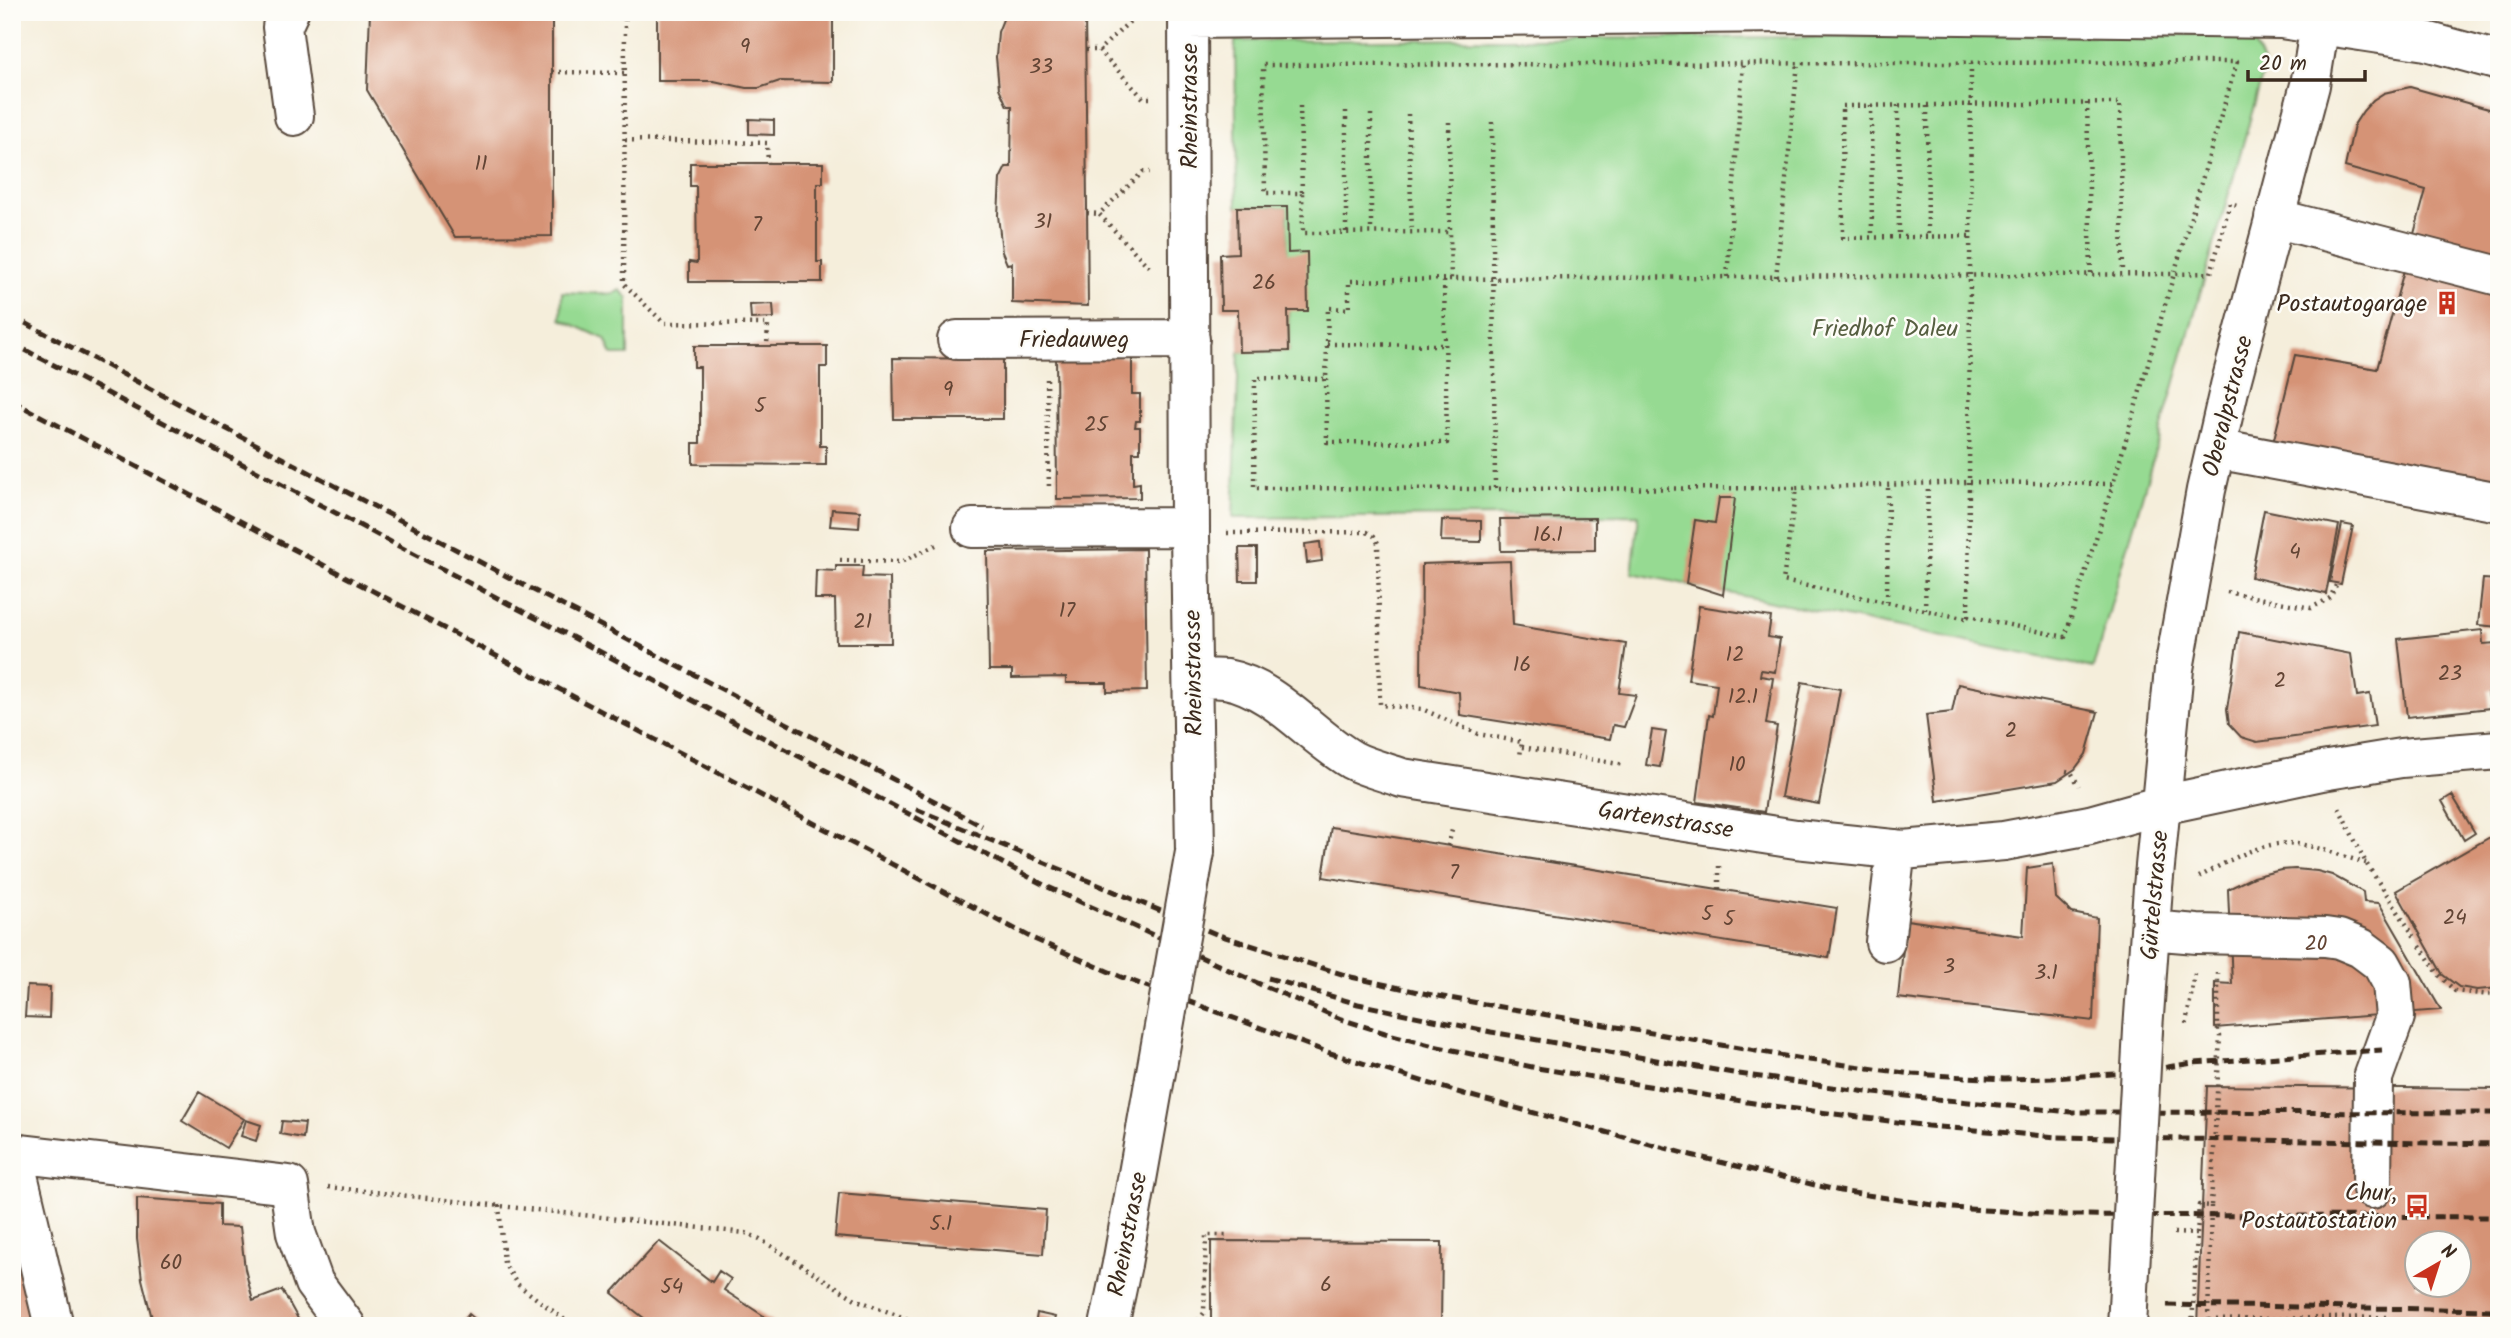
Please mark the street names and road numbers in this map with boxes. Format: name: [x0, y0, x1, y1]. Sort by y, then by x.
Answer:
street label: Rheinstrasse: [1171, 43, 1210, 169]
street label: Friedauweg: [1019, 321, 1129, 360]
street label: Oberalpstrasse: [2192, 331, 2265, 481]
street label: Rheinstrasse: [1174, 609, 1215, 736]
street label: Gartenstrasse: [1595, 791, 1737, 850]
street label: Gürtelstrasse: [2130, 828, 2181, 962]
street label: Rheinstrasse: [1097, 1168, 1160, 1300]

